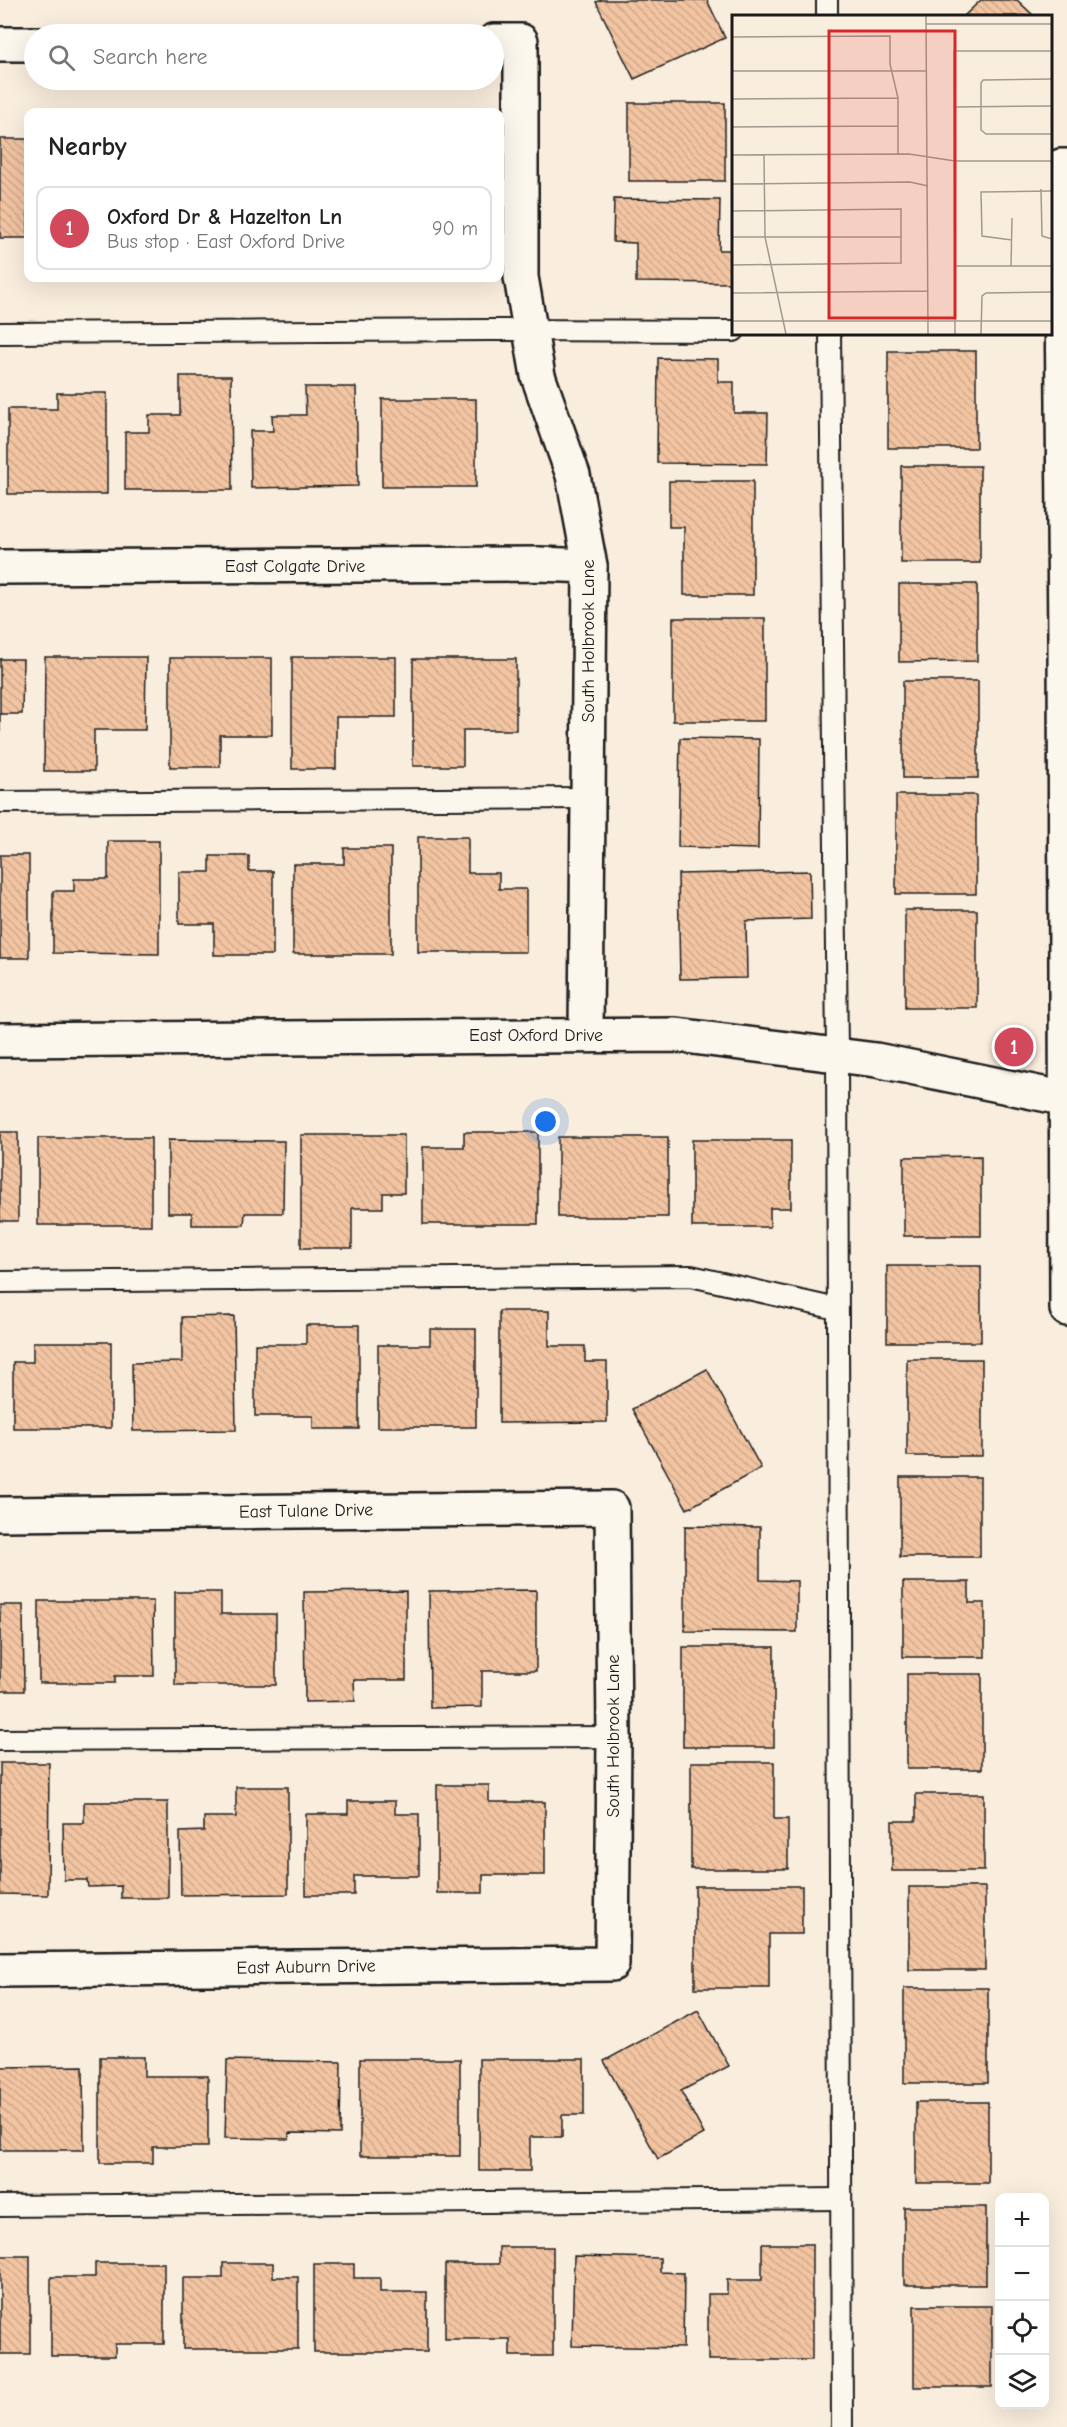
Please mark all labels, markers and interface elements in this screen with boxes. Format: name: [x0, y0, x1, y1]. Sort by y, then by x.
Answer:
inset map: [732, 15, 1052, 334]
search box: [24, 24, 504, 90]
icon: search: [45, 41, 78, 74]
text: Search here: [93, 44, 208, 70]
text: Nearby: [48, 132, 127, 162]
text: Oxford Dr & Hazelton Ln: [107, 204, 342, 230]
text: 1: [66, 217, 73, 240]
text: 90 m: [432, 217, 478, 240]
text: Bus stop · East Oxford Drive: [107, 230, 345, 253]
street label: East Colgate Drive: [225, 556, 365, 577]
street label: South Holbrook Lane: [578, 559, 599, 723]
pin: 1: [994, 1024, 1034, 1070]
street label: East Oxford Drive: [469, 1025, 603, 1046]
your location: [531, 1107, 560, 1136]
street label: East Tulane Drive: [239, 1499, 373, 1523]
street label: South Holbrook Lane: [603, 1654, 624, 1818]
street label: East Auburn Drive: [236, 1955, 376, 1979]
map controls: [995, 2193, 1049, 2409]
button: +: [995, 2193, 1049, 2247]
button: −: [995, 2247, 1049, 2301]
button: locate: [995, 2301, 1049, 2355]
button: layers: [995, 2355, 1049, 2409]

